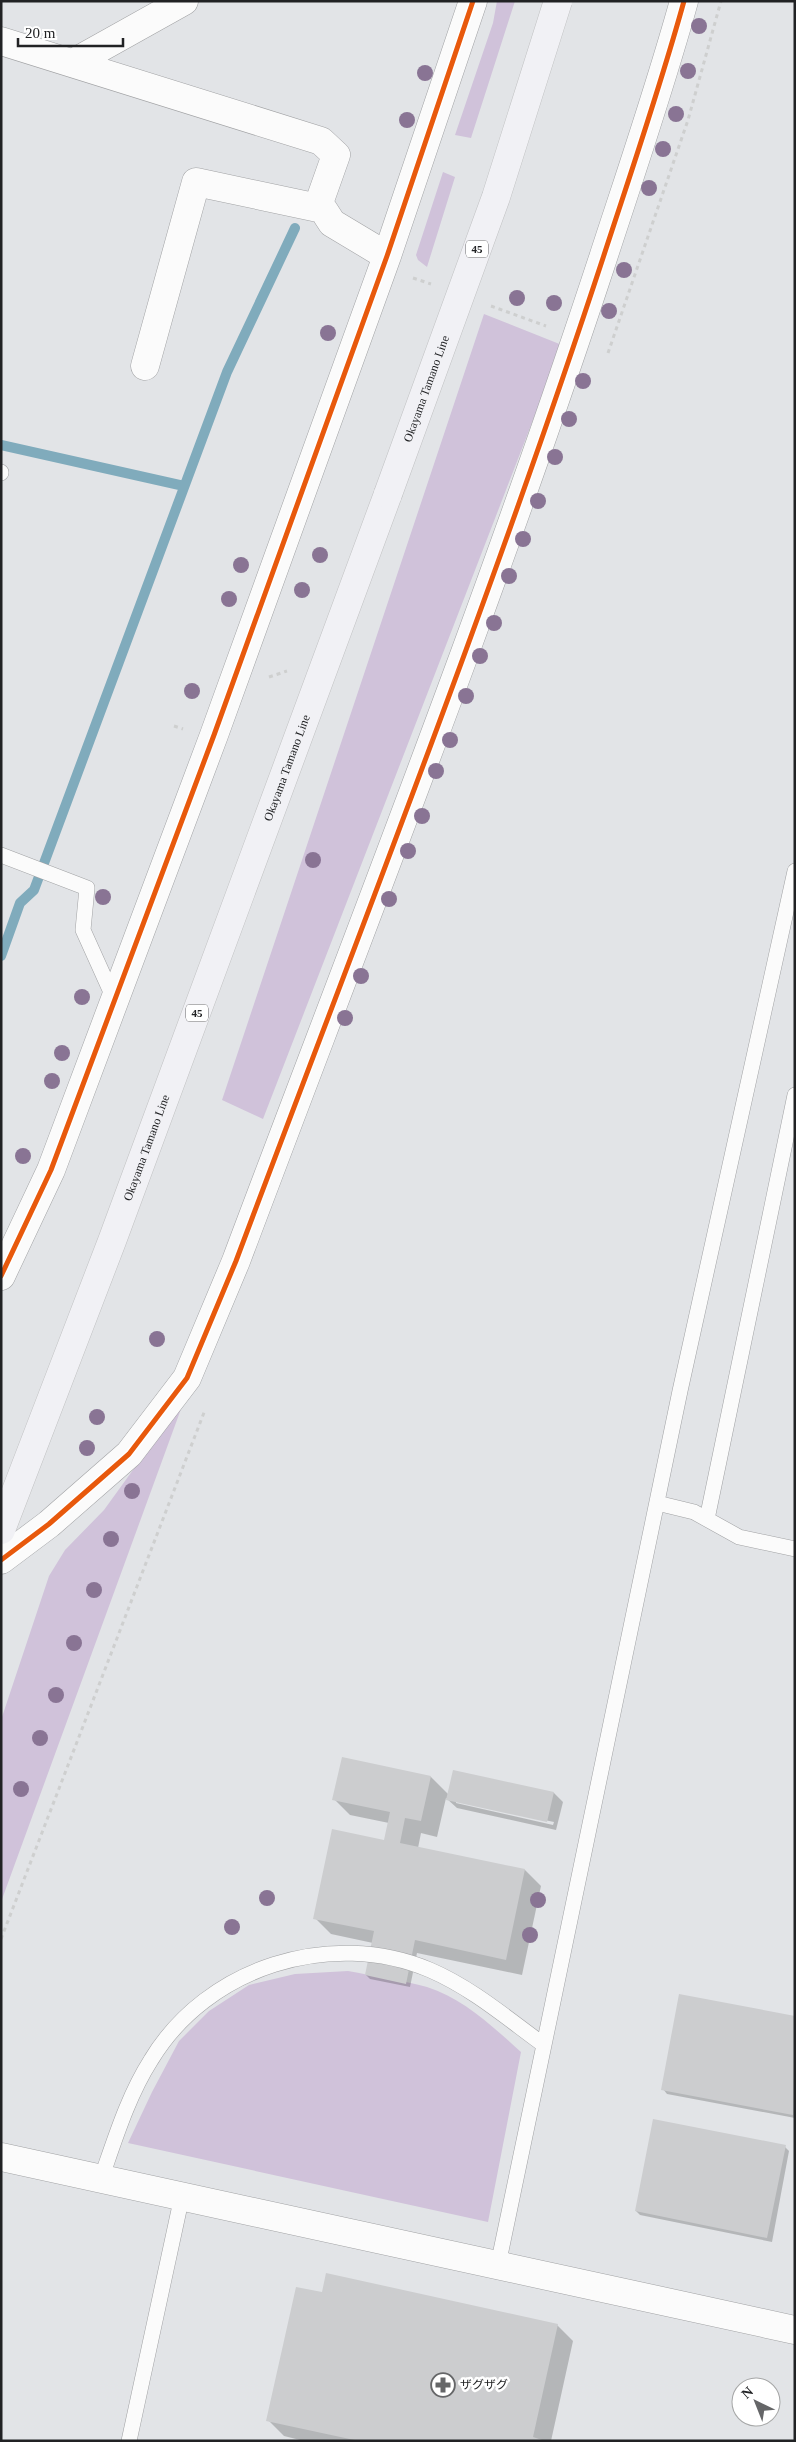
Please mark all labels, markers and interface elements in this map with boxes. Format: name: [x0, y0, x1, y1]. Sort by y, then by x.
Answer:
scale bar: [18, 15, 122, 47]
text: 20 m: [25, 25, 56, 41]
road number: 45: [466, 240, 488, 258]
street label: Okayama Tamano Line: [401, 334, 452, 444]
street label: Okayama Tamano Line: [261, 713, 313, 823]
road number: 45: [186, 1004, 208, 1021]
street label: Okayama Tamano Line: [120, 1093, 172, 1203]
pharmacy icon: ザグザグ: [430, 2372, 456, 2398]
north arrow: [731, 2377, 781, 2427]
place label: ザグザグ: [460, 2378, 508, 2392]
text: N: [739, 2384, 756, 2402]

